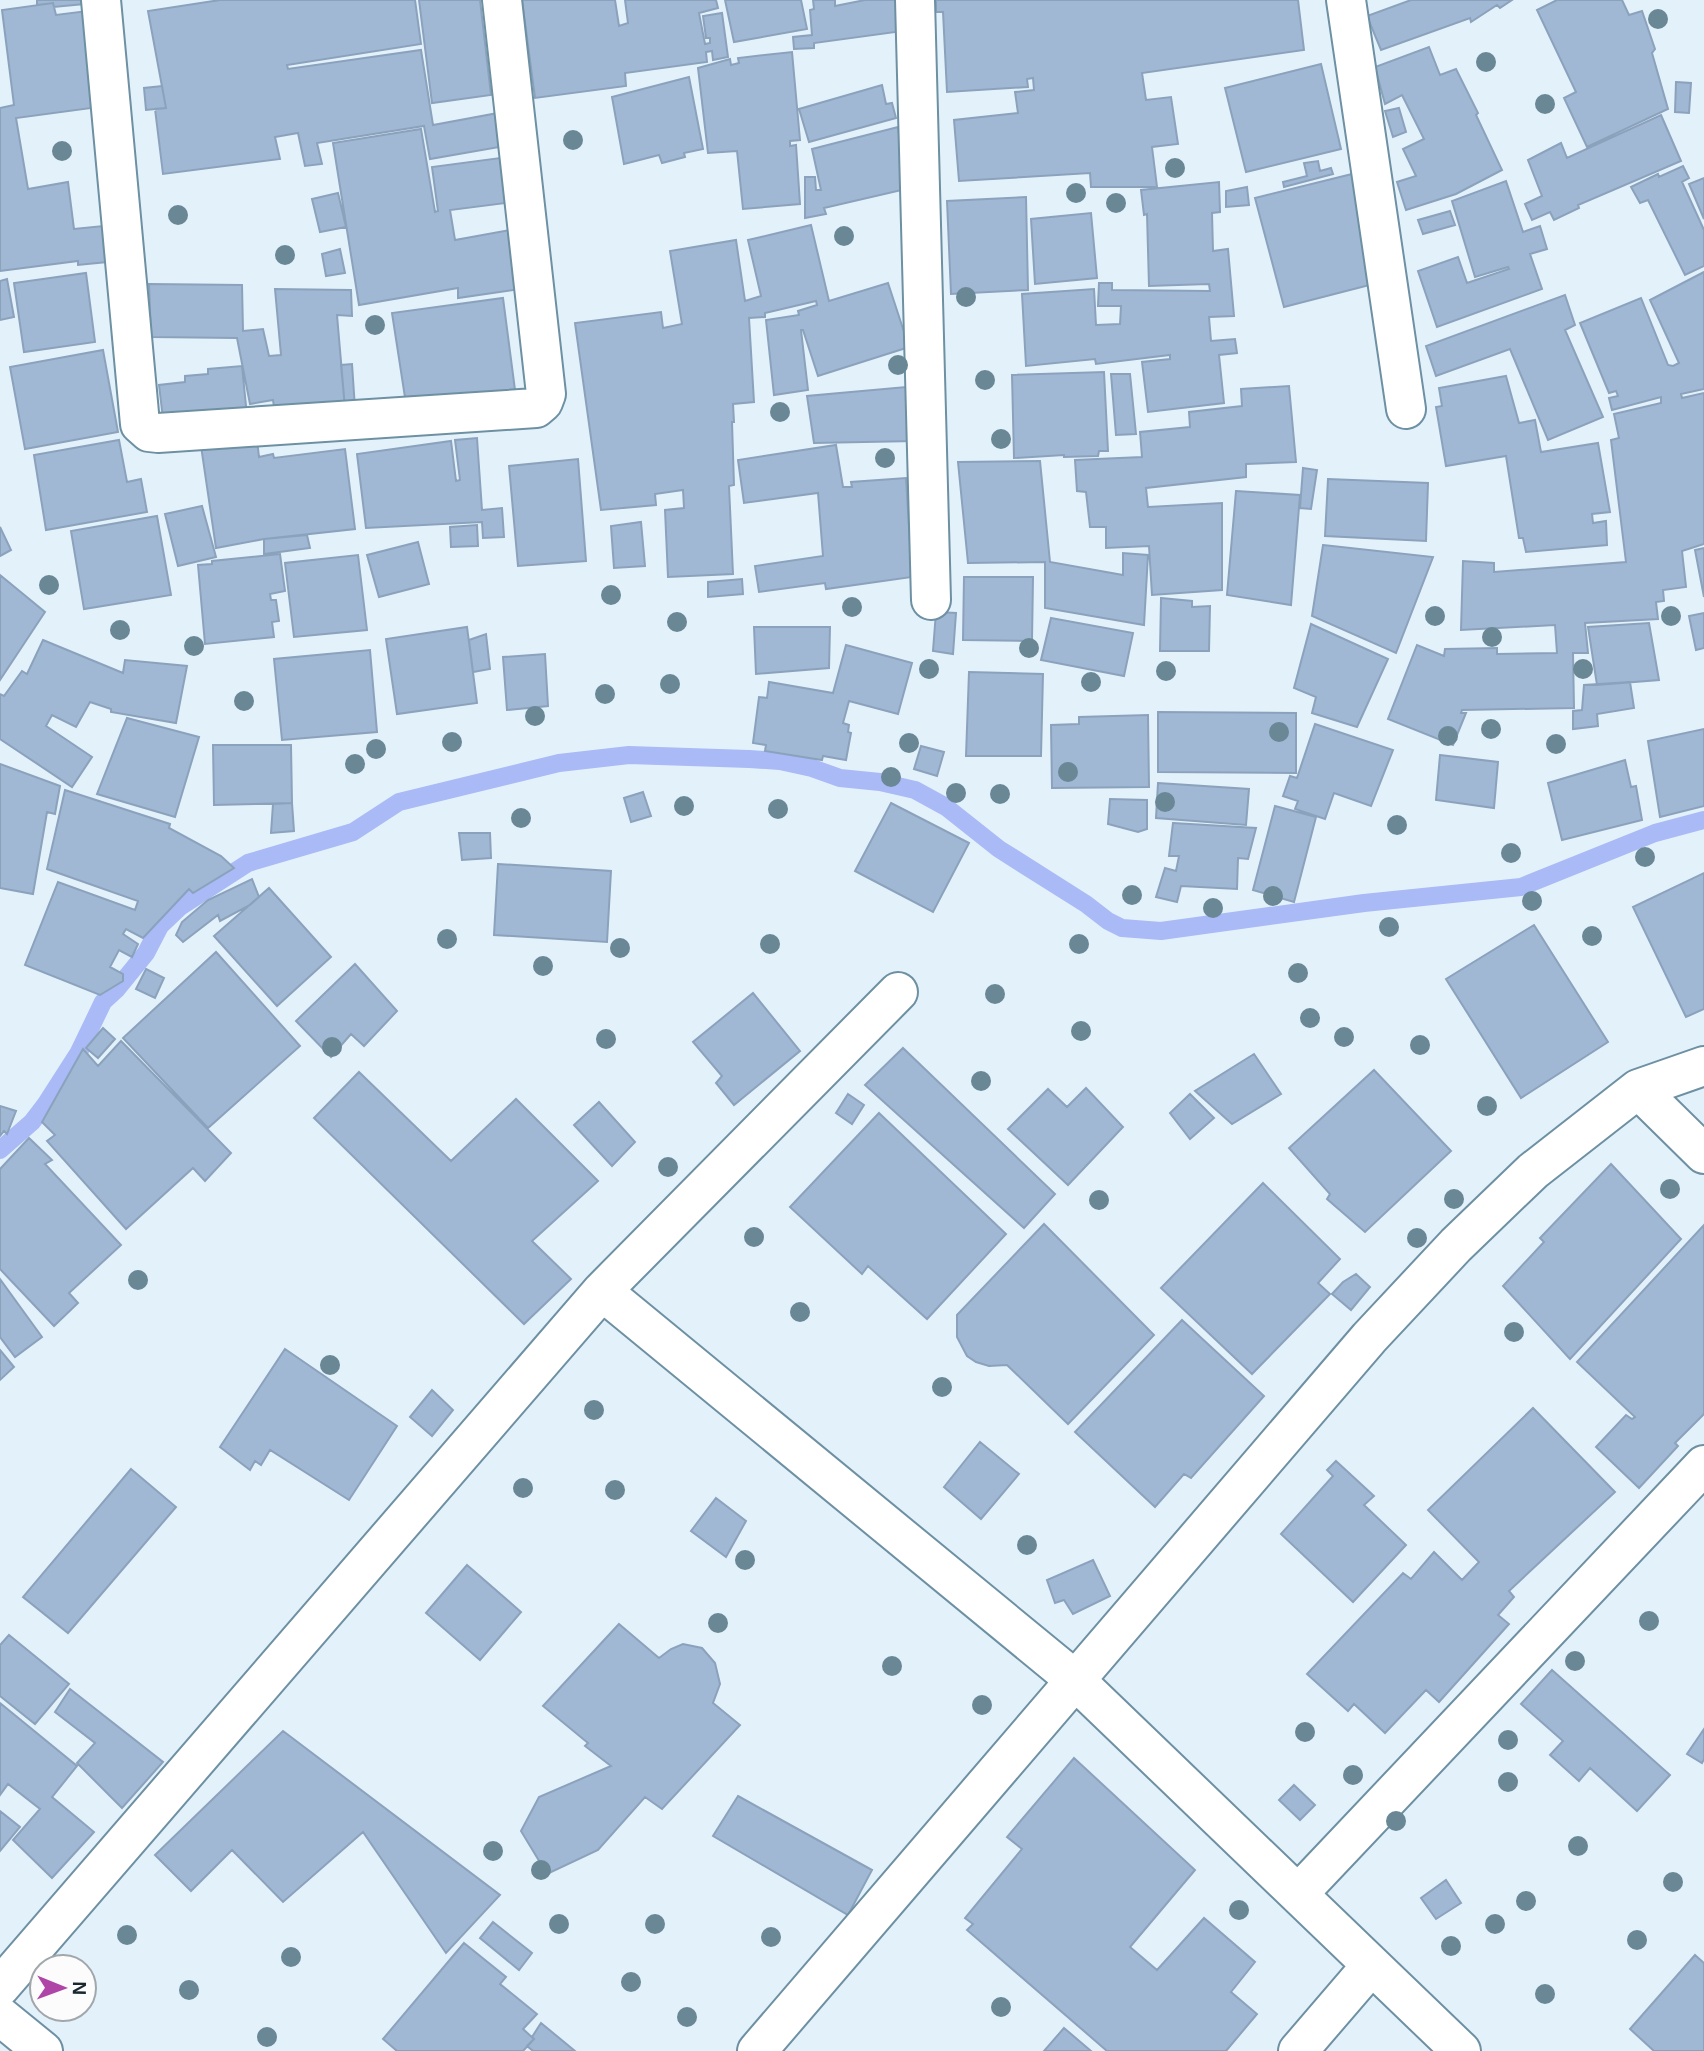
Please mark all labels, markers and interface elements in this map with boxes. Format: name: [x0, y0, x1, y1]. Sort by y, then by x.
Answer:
north arrow: [28, 1953, 98, 2023]
text: N: [69, 1981, 90, 1995]

